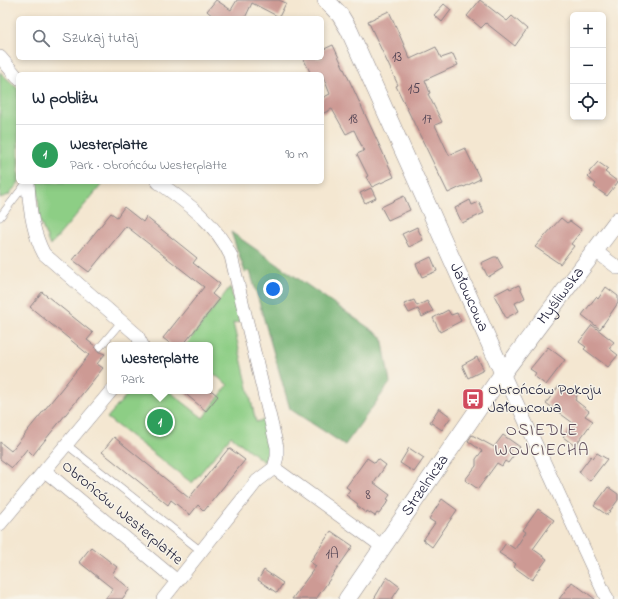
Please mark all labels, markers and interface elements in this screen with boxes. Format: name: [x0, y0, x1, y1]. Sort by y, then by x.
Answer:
map controls: [570, 12, 606, 120]
button: +: [570, 12, 606, 48]
search box: [16, 16, 324, 60]
icon: search: [30, 27, 52, 49]
text: Szukaj tutaj: [62, 27, 138, 49]
house number: 13: [392, 47, 402, 68]
button: −: [570, 48, 606, 84]
house number: 15: [408, 79, 420, 100]
button: locate: [570, 84, 606, 120]
text: W pobliżu: [32, 86, 98, 111]
house number: 18: [348, 109, 358, 130]
house number: 17: [422, 109, 432, 130]
text: Westerplatte: [70, 134, 148, 156]
text: 1: [43, 145, 47, 164]
text: 90 m: [285, 145, 308, 164]
text: Park · Obrońców Westerplatte: [70, 156, 227, 175]
street label: Jałowcowa: [443, 259, 495, 336]
street label: Myśliwska: [531, 262, 591, 330]
your location: [263, 279, 283, 299]
popup: [107, 342, 213, 394]
text: Westerplatte: [121, 348, 199, 370]
text: Park: [121, 370, 145, 389]
place label: Obrońców Pokoju Jałowcowa: [488, 378, 602, 420]
bus stop icon: Obrońców Pokoju Jałowcowa: [460, 386, 486, 412]
pin: 1: [147, 407, 173, 437]
district label: OSIEDLE WOJCIECHA: [495, 418, 589, 463]
street label: Strzelnicza: [395, 450, 455, 521]
street label: Obrońców Westerplatte: [56, 455, 189, 572]
house number: 8: [365, 485, 371, 506]
house number: 1A: [325, 544, 339, 565]

